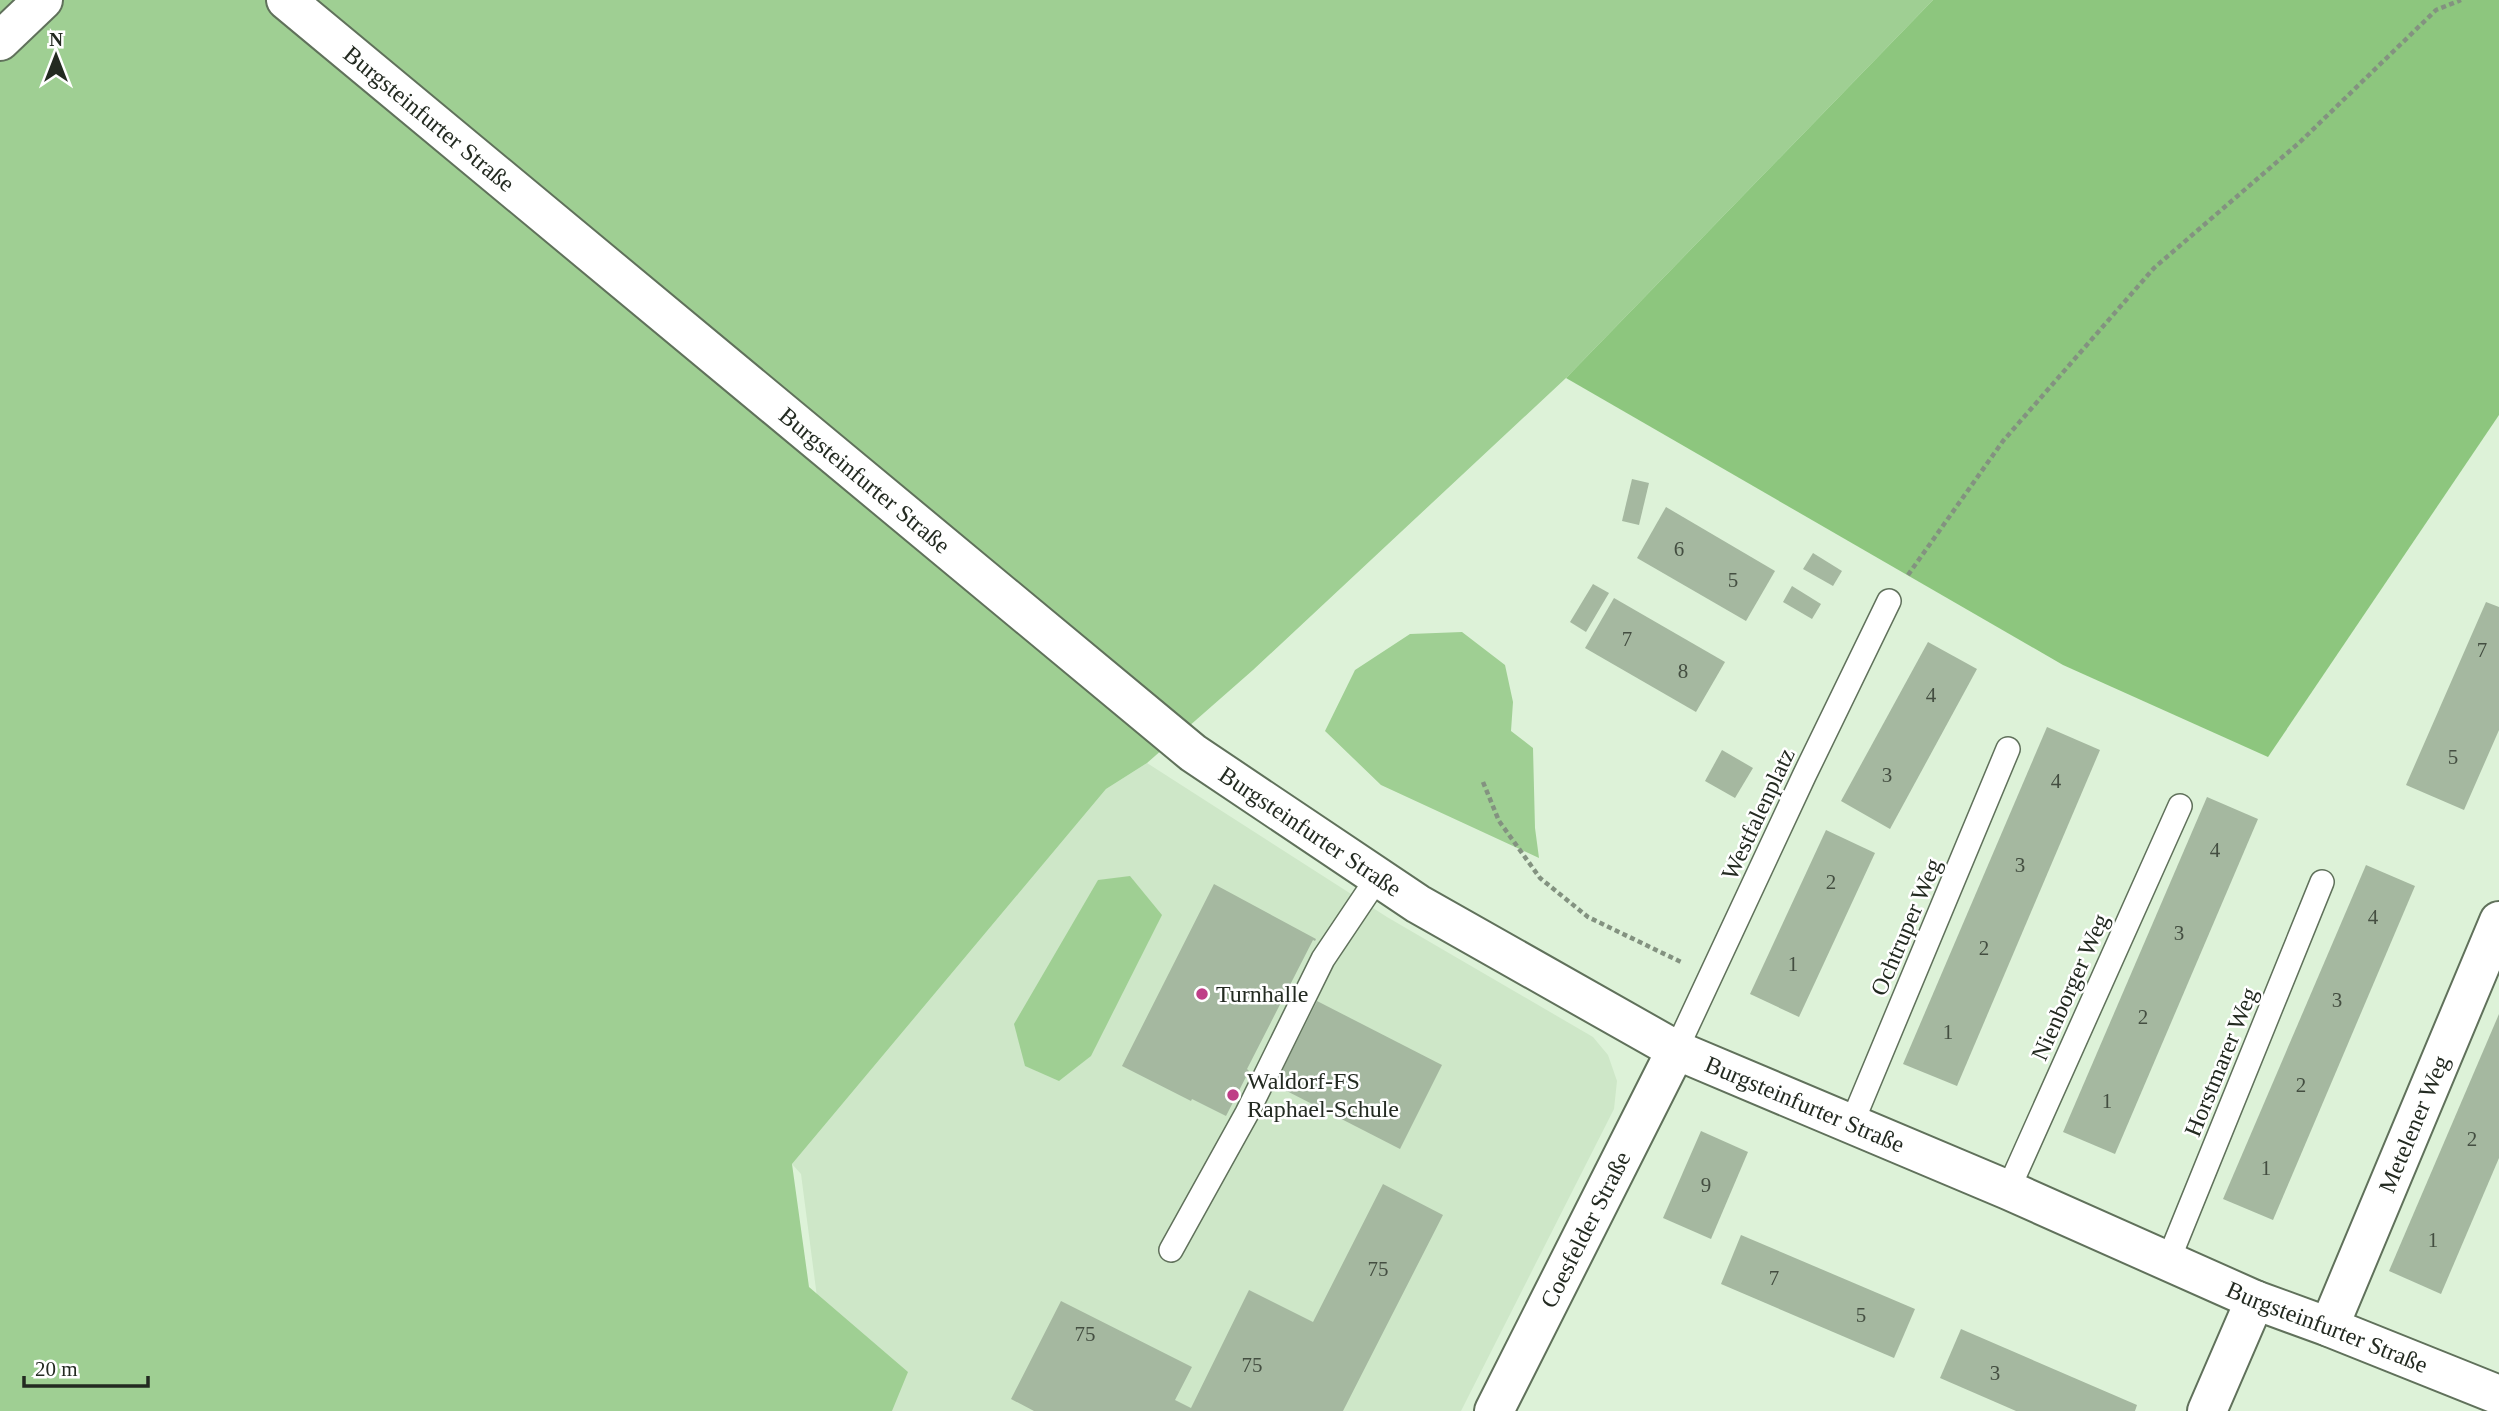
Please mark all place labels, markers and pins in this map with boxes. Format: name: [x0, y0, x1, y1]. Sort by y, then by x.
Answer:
place label: Turnhalle: [1216, 981, 1308, 1007]
marker: Turnhalle: [1194, 986, 1210, 1002]
place label: Waldorf-FS Raphael-Schule: [1247, 1068, 1399, 1122]
marker: Waldorf-FS Raphael-Schule: [1225, 1087, 1241, 1103]

